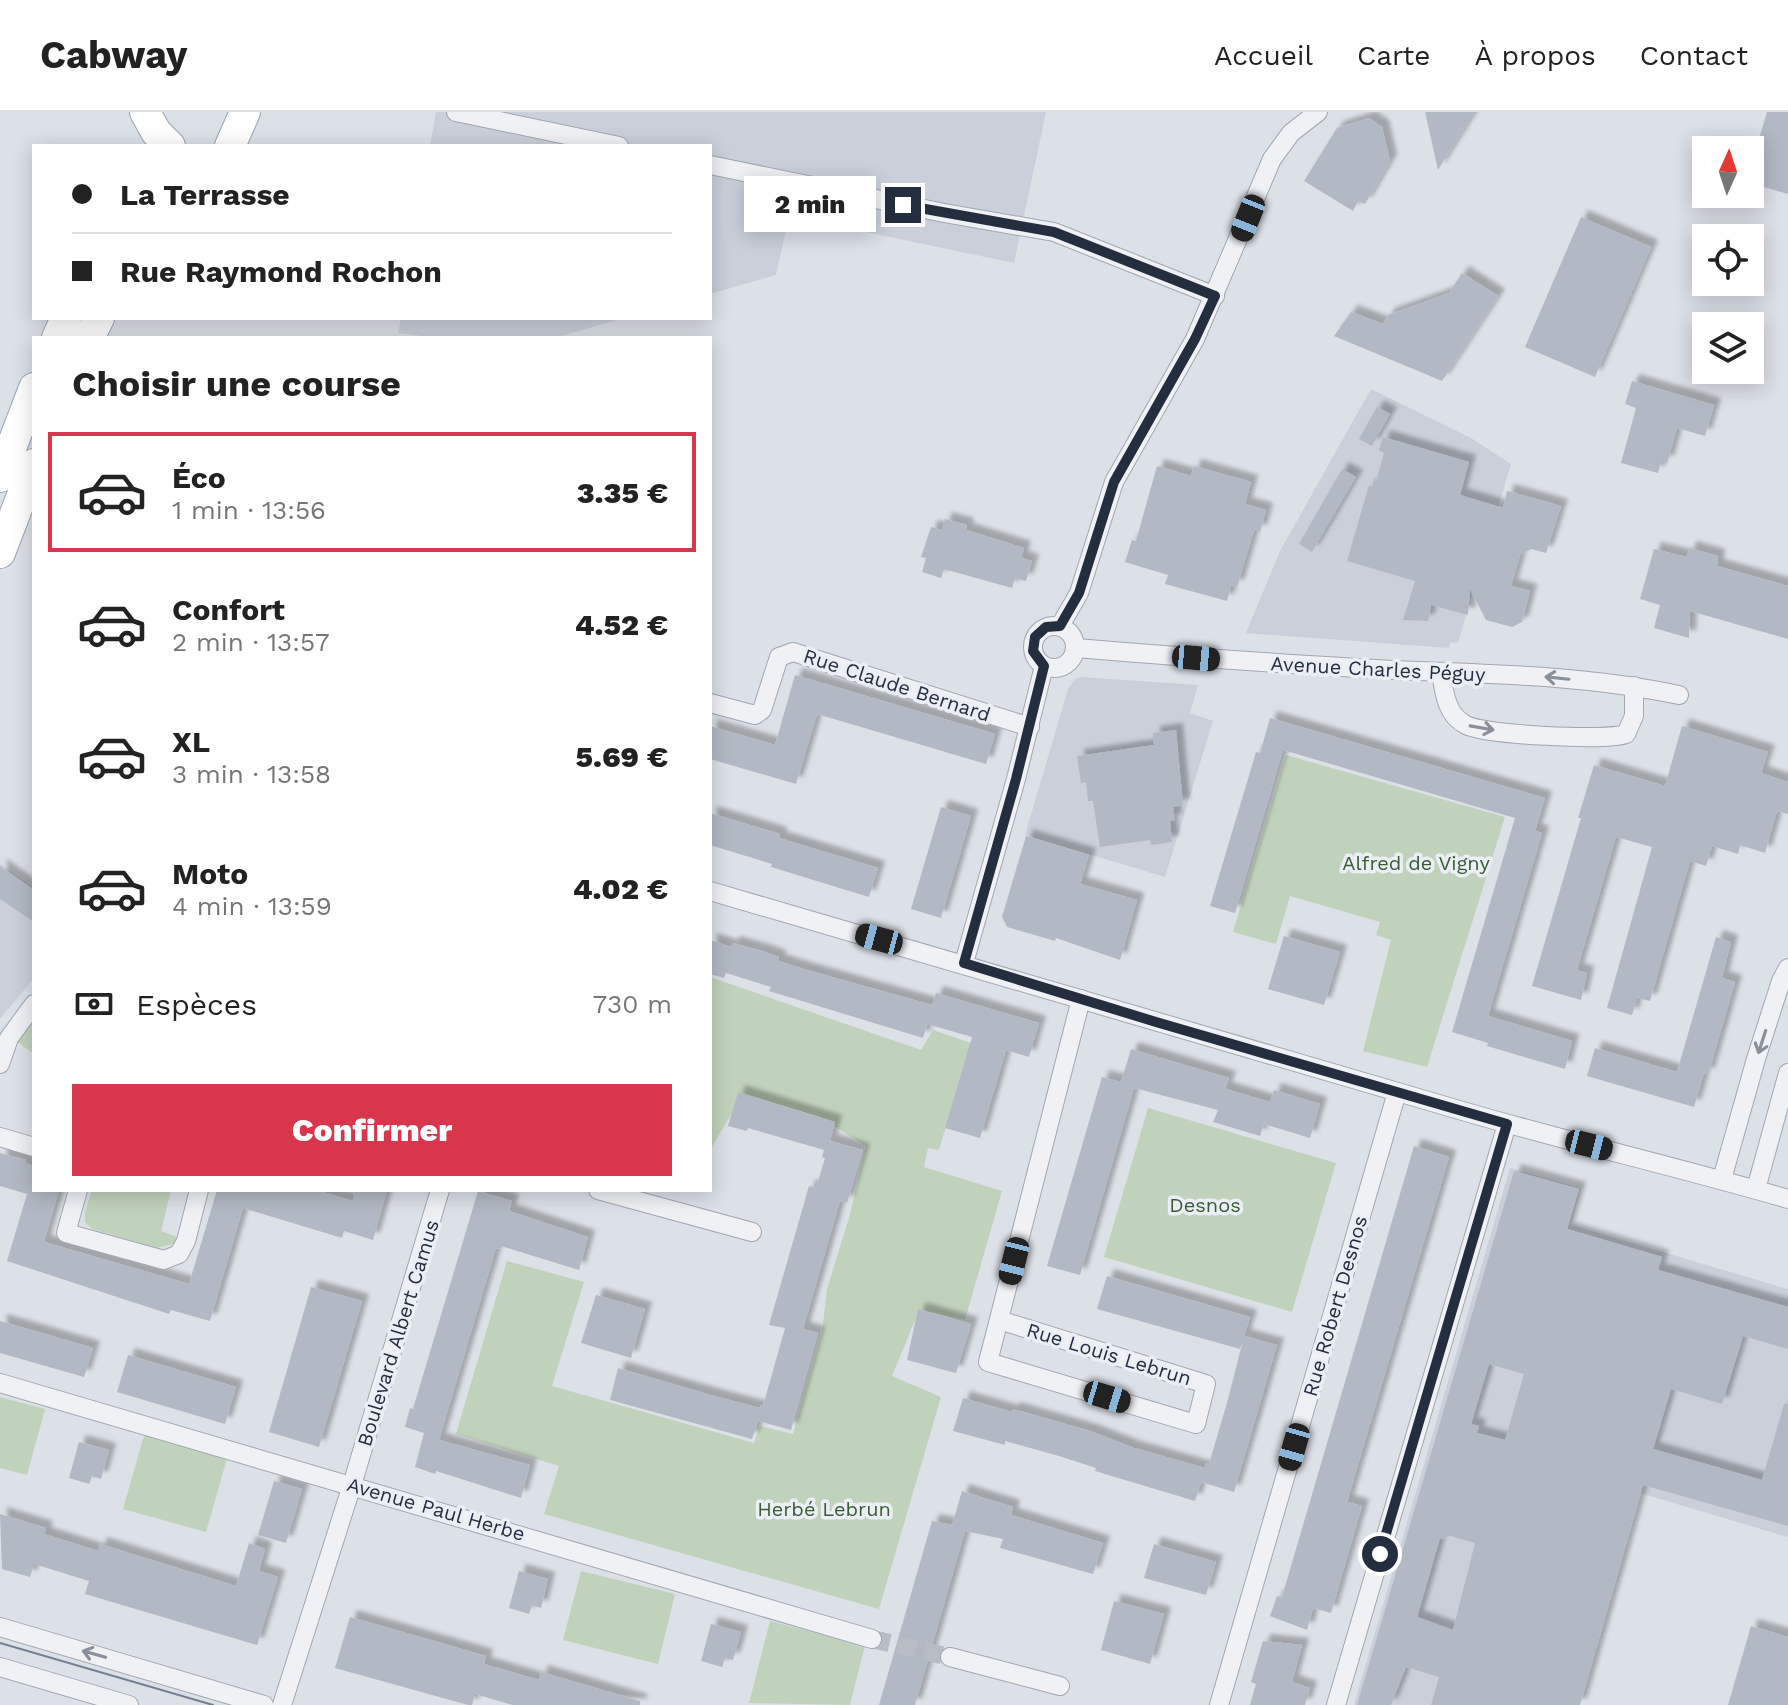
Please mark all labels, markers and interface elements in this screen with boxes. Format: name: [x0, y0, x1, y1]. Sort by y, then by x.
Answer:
text: Cabway: [40, 33, 187, 77]
text: Accueil: [1214, 39, 1313, 72]
text: Carte: [1357, 39, 1431, 72]
text: À propos: [1475, 39, 1596, 72]
text: Contact: [1640, 39, 1748, 72]
north arrow: [1692, 136, 1764, 208]
map controls: [1692, 136, 1764, 384]
text: La Terrasse: [120, 177, 290, 212]
callout: 2 min: [743, 177, 875, 233]
route end: [885, 187, 921, 223]
text: 2 min: [775, 189, 845, 219]
car: [1228, 191, 1268, 245]
button: locate: [1692, 224, 1764, 296]
text: Rue Raymond Rochon: [120, 254, 442, 289]
button: layers: [1692, 312, 1764, 384]
text: Choisir une course: [72, 363, 401, 405]
icon: car: [76, 456, 148, 528]
text: Éco: [172, 460, 226, 495]
text: 3.35 €: [577, 475, 668, 510]
text: 1 min · 13:56: [172, 495, 326, 525]
icon: car: [76, 588, 148, 660]
text: Confort: [172, 592, 285, 627]
text: 4.52 €: [575, 607, 668, 642]
text: 2 min · 13:57: [172, 627, 330, 657]
street label: Rue Claude Bernard: [801, 643, 993, 727]
car: [1171, 644, 1221, 672]
street label: Avenue Charles Péguy: [1270, 651, 1487, 687]
one-way arrow: [1544, 670, 1571, 685]
icon: car: [76, 720, 148, 792]
one-way arrow: [1468, 722, 1494, 737]
text: XL: [172, 724, 210, 759]
text: 5.69 €: [576, 739, 668, 774]
text: 3 min · 13:58: [172, 759, 331, 789]
park label: Alfred de Vigny: [1342, 851, 1490, 875]
icon: car: [76, 852, 148, 924]
text: Moto: [172, 856, 248, 891]
text: 4.02 €: [573, 871, 668, 906]
text: 4 min · 13:59: [172, 891, 332, 921]
car: [853, 921, 905, 957]
icon: cash: [72, 982, 116, 1026]
text: Espèces: [136, 987, 257, 1022]
text: 730 m: [592, 989, 672, 1019]
one-way arrow: [1754, 1028, 1769, 1054]
button: Confirmer: [72, 1084, 672, 1176]
car: [1563, 1128, 1615, 1162]
park label: Desnos: [1169, 1193, 1241, 1217]
street label: Rue Robert Desnos: [1298, 1213, 1372, 1399]
street label: Boulevard Albert Camus: [352, 1217, 444, 1449]
car: [997, 1235, 1031, 1287]
street label: Rue Louis Lebrun: [1024, 1318, 1194, 1390]
car: [1081, 1379, 1133, 1415]
car: [1276, 1421, 1312, 1473]
street label: Avenue Paul Herbe: [344, 1472, 528, 1546]
park label: Herbé Lebrun: [757, 1497, 891, 1521]
route start: [1362, 1536, 1398, 1572]
one-way arrow: [81, 1646, 107, 1661]

